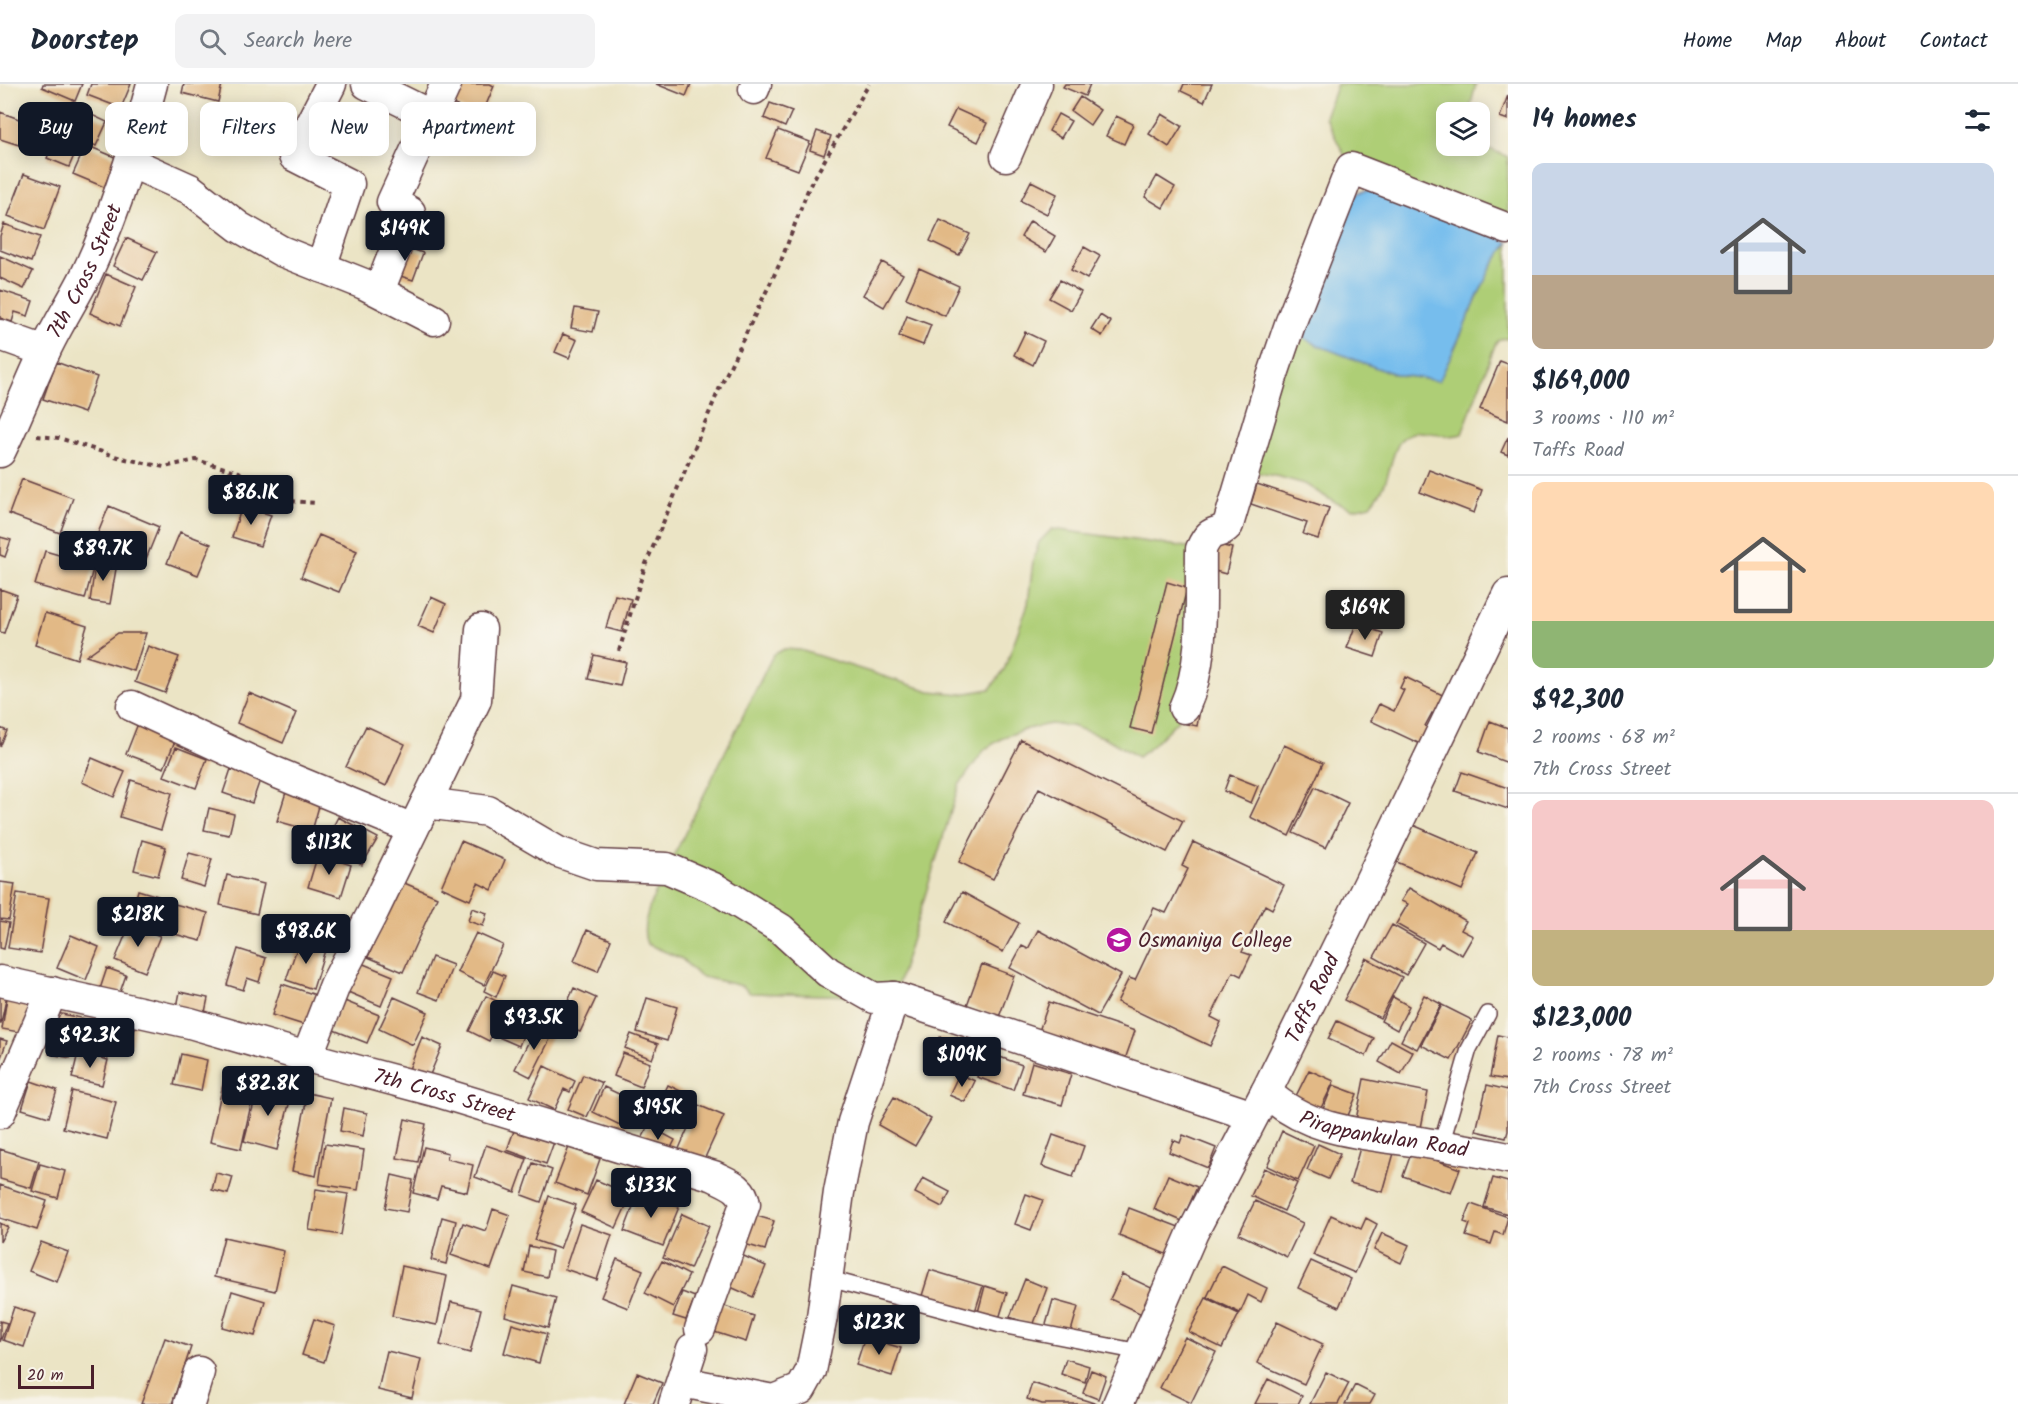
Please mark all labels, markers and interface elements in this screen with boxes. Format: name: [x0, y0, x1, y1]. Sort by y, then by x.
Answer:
search box: [175, 14, 595, 68]
text: Doorstep: [30, 19, 139, 64]
text: Search here: [244, 24, 352, 59]
icon: search: [196, 25, 229, 58]
text: Home: [1683, 25, 1732, 58]
text: Map: [1765, 25, 1802, 58]
text: About: [1835, 25, 1886, 58]
text: Contact: [1919, 25, 1988, 58]
text: 14 homes: [1532, 99, 1637, 141]
chip: Buy: [18, 102, 93, 156]
chip: Rent: [105, 102, 188, 156]
chip: Filters: [200, 102, 297, 156]
chip: New: [309, 102, 389, 156]
chip: Apartment: [401, 102, 536, 156]
map controls: [1436, 102, 1490, 156]
button: layers: [1436, 102, 1490, 156]
icon: filters: [1961, 104, 1994, 137]
street label: 7th Cross Street: [39, 199, 132, 345]
icon: home: [1709, 202, 1817, 310]
pin: $149K: [363, 211, 447, 262]
text: $149K: [380, 214, 430, 246]
text: $169,000: [1532, 361, 1629, 403]
text: 3 rooms · 110 m²: [1532, 403, 1674, 435]
text: Taffs Road: [1532, 435, 1624, 467]
pin: $86.1K: [202, 475, 300, 526]
text: $86.1K: [222, 478, 280, 510]
icon: home: [1709, 521, 1817, 629]
pin: $89.7K: [54, 531, 152, 582]
text: $89.7K: [73, 534, 133, 566]
pin: $169K: [1323, 590, 1407, 641]
text: $169K: [1340, 593, 1390, 625]
text: $92,300: [1532, 680, 1623, 722]
text: 2 rooms · 68 m²: [1532, 722, 1675, 754]
text: 7th Cross Street: [1532, 754, 1671, 786]
pin: $113K: [287, 825, 371, 876]
text: $113K: [306, 828, 352, 860]
icon: home: [1709, 839, 1817, 947]
pin: $218K: [96, 897, 180, 948]
text: $218K: [111, 900, 165, 932]
pin: $98.6K: [257, 914, 355, 965]
text: $98.6K: [275, 917, 337, 949]
school or university icon: Osmaniya College: [1104, 925, 1134, 955]
place label: Osmaniya College: [1138, 925, 1293, 958]
street label: Taffs Road: [1277, 948, 1350, 1049]
text: $123,000: [1532, 998, 1631, 1040]
pin: $93.5K: [485, 1000, 583, 1051]
text: $93.5K: [504, 1003, 564, 1035]
pin: $92.3K: [41, 1018, 139, 1069]
text: $92.3K: [59, 1021, 121, 1053]
pin: $109K: [920, 1037, 1004, 1088]
text: $109K: [937, 1040, 987, 1072]
text: 2 rooms · 78 m²: [1532, 1040, 1673, 1072]
street label: 7th Cross Street: [369, 1060, 520, 1133]
pin: $82.8K: [219, 1066, 317, 1117]
text: $82.8K: [236, 1069, 300, 1101]
text: 7th Cross Street: [1532, 1072, 1671, 1104]
pin: $195K: [616, 1090, 700, 1141]
text: $195K: [633, 1093, 683, 1125]
street label: Pirappankulan Road: [1294, 1102, 1471, 1168]
pin: $133K: [609, 1168, 693, 1219]
text: $133K: [625, 1171, 677, 1203]
pin: $123K: [837, 1305, 921, 1356]
text: $123K: [853, 1308, 905, 1340]
scale bar: [18, 1362, 94, 1390]
text: 20 m: [27, 1363, 63, 1388]

